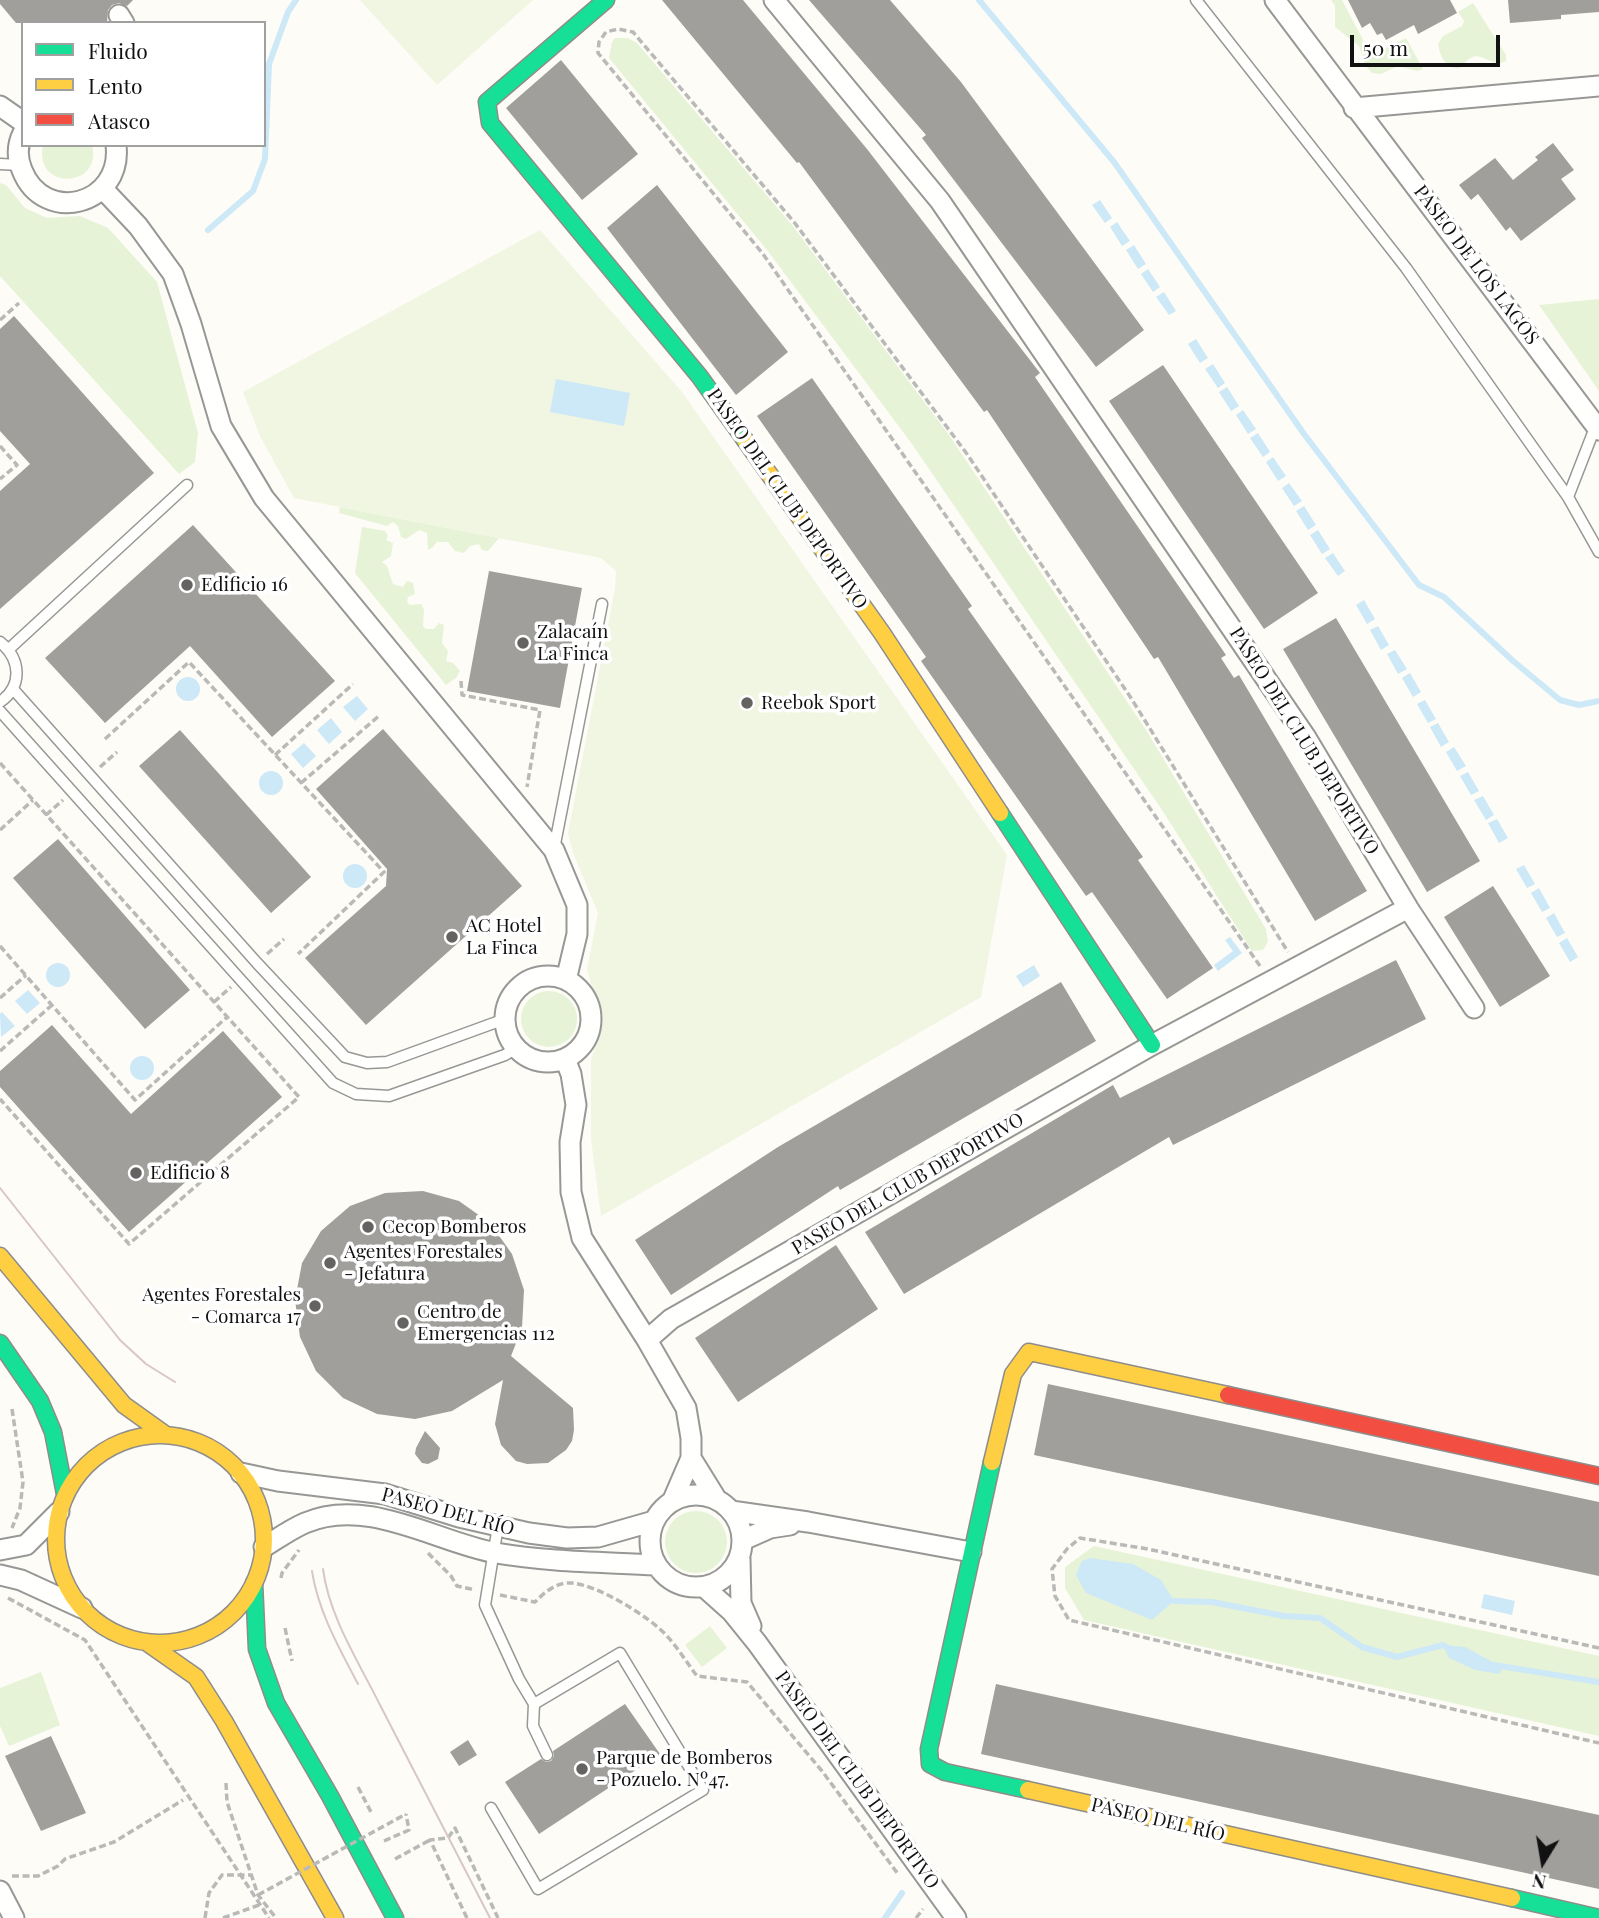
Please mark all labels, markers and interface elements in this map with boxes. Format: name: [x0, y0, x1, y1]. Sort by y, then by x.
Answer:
legend: [21, 21, 266, 147]
scale bar: [1354, 21, 1504, 65]
text: 50 m: [1363, 33, 1408, 61]
text: Fluido: [88, 36, 148, 64]
text: Lento: [88, 71, 142, 99]
text: Atasco: [88, 106, 150, 134]
street label: PASEO DE LOS LAGOS: [1409, 181, 1543, 349]
street label: PASEO DEL CLUB DEPORTIVO: [702, 384, 872, 614]
place label: Edificio 16: [201, 574, 288, 596]
marker: Edificio 16: [179, 577, 195, 593]
place label: Zalacaín La Finca: [537, 621, 609, 665]
street label: PASEO DEL CLUB DEPORTIVO: [1224, 623, 1384, 859]
marker: Zalacaín La Finca: [515, 635, 531, 651]
place label: Reebok Sport: [761, 692, 876, 714]
marker: Reebok Sport: [739, 695, 755, 711]
place label: AC Hotel La Finca: [466, 915, 542, 959]
marker: AC Hotel La Finca: [444, 929, 460, 945]
street label: PASEO DEL CLUB DEPORTIVO: [788, 1108, 1028, 1260]
place label: Edificio 8: [150, 1162, 230, 1184]
marker: Edificio 8: [128, 1165, 144, 1181]
place label: Cecop Bomberos: [382, 1216, 527, 1238]
marker: Cecop Bomberos: [360, 1219, 376, 1235]
place label: Agentes Forestales - Jefatura: [344, 1241, 503, 1285]
marker: Agentes Forestales - Jefatura: [322, 1255, 338, 1271]
place label: Agentes Forestales - Comarca 17: [142, 1284, 301, 1328]
marker: Agentes Forestales - Comarca 17: [307, 1298, 323, 1314]
place label: Centro de Emergencias 112: [417, 1301, 555, 1345]
marker: Centro de Emergencias 112: [395, 1315, 411, 1331]
street label: PASEO DEL RÍO: [379, 1483, 517, 1541]
street label: PASEO DEL CLUB DEPORTIVO: [770, 1666, 944, 1894]
place label: Parque de Bomberos - Pozuelo. Nº47.: [596, 1747, 772, 1791]
marker: Parque de Bomberos - Pozuelo. Nº47.: [574, 1761, 590, 1777]
street label: PASEO DEL RÍO: [1089, 1794, 1227, 1846]
north arrow: [1508, 1827, 1578, 1897]
text: N: [1530, 1869, 1548, 1897]

